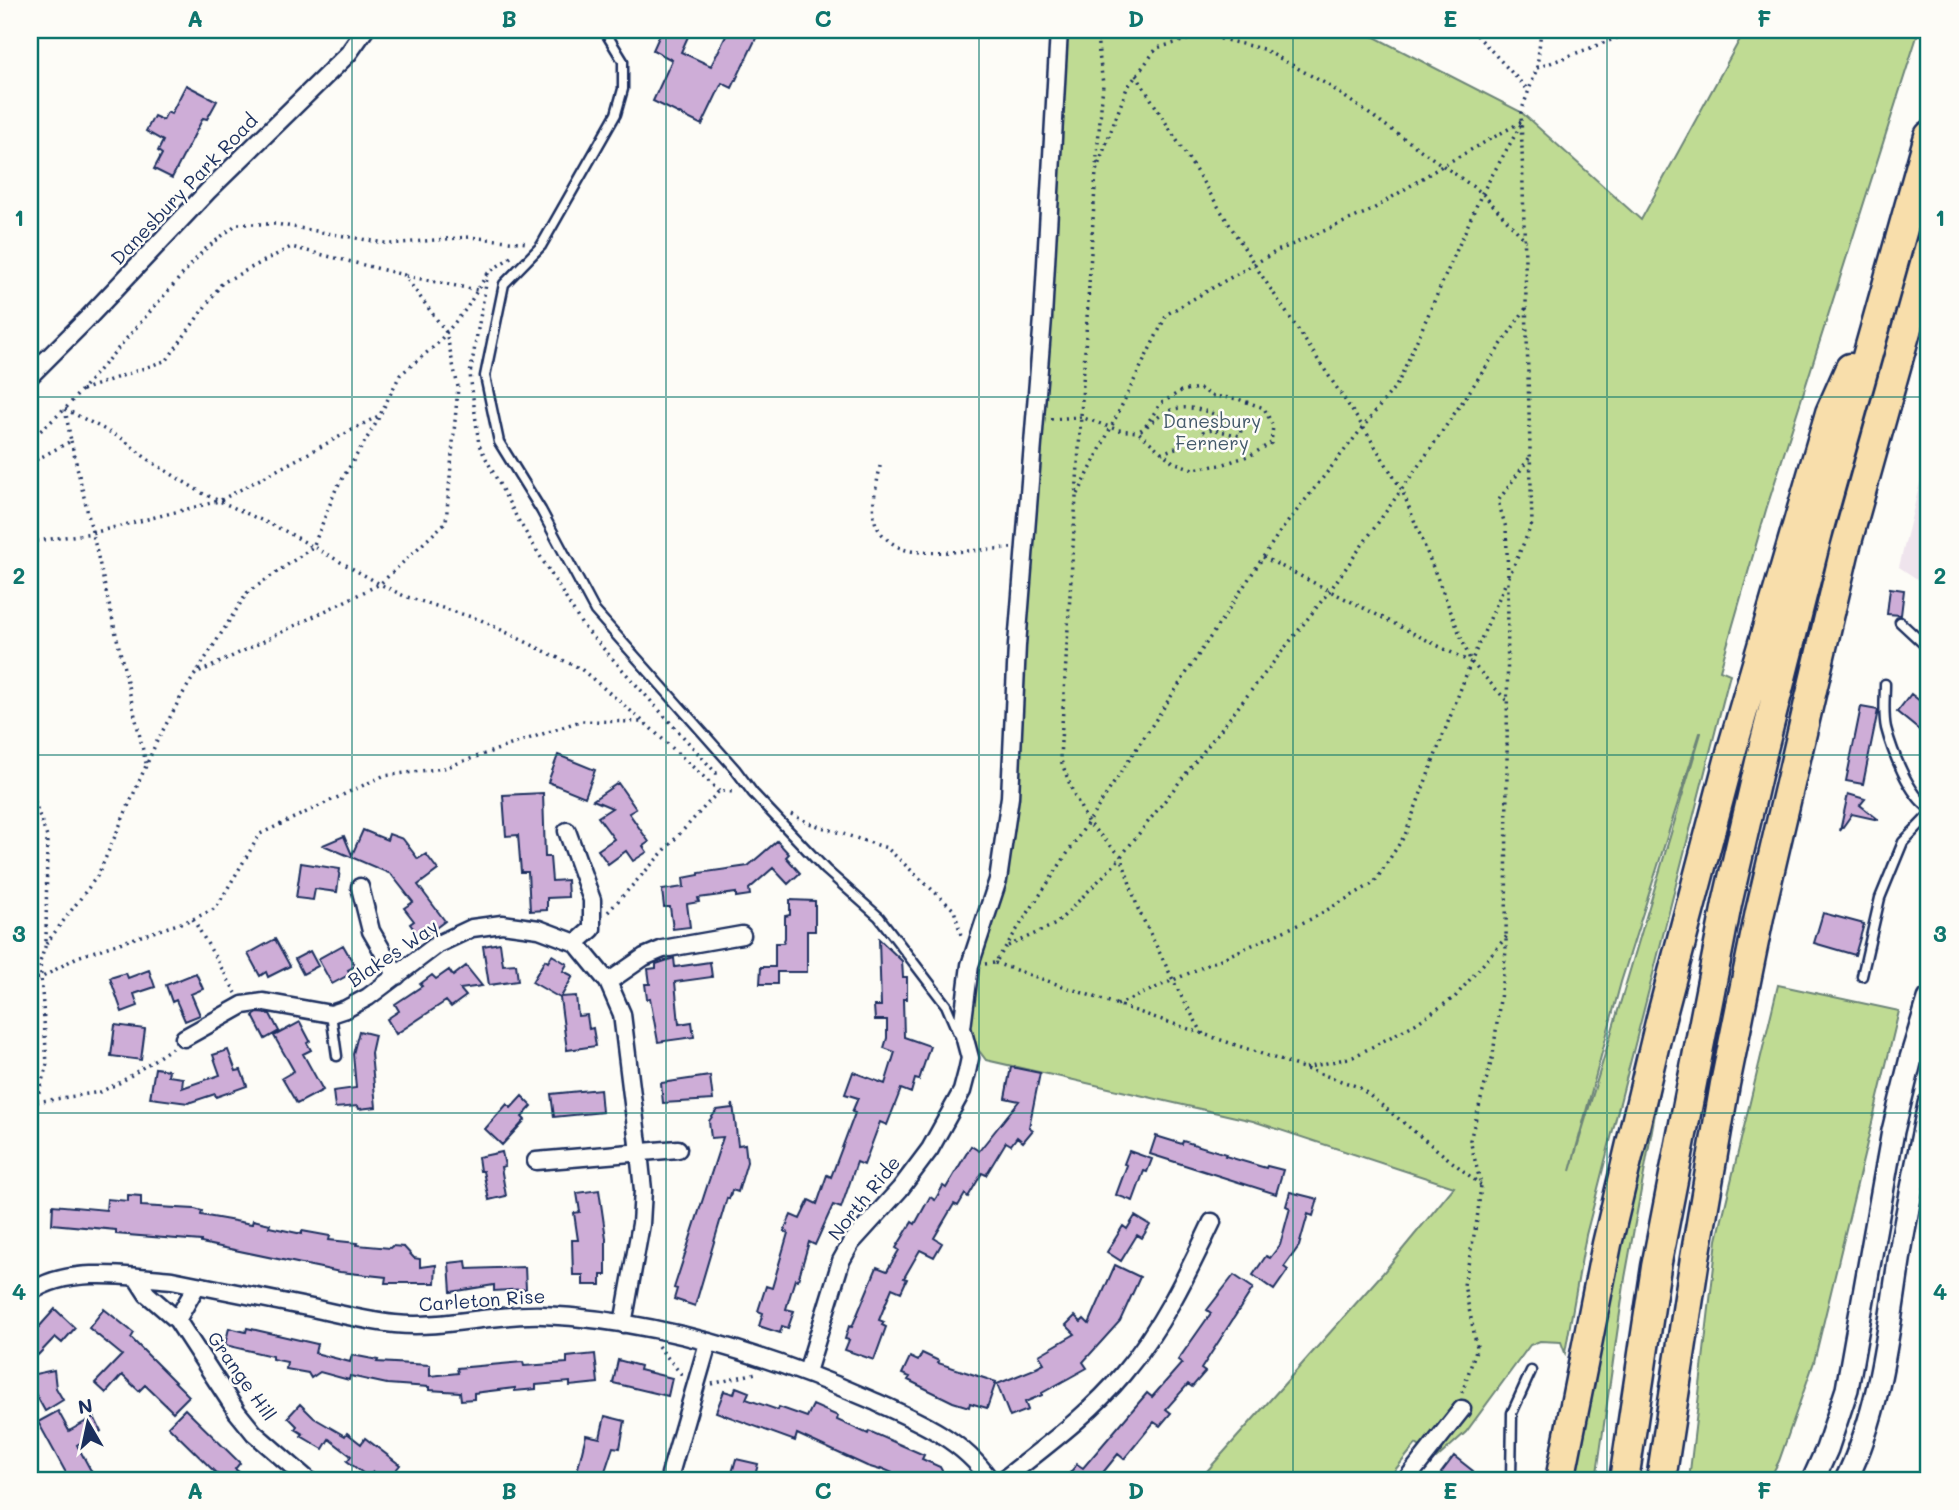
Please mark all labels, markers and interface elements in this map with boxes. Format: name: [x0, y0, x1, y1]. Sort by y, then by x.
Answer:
text: A: [187, 3, 203, 33]
text: B: [501, 3, 517, 33]
text: C: [814, 3, 832, 33]
text: D: [1128, 3, 1144, 33]
text: E: [1443, 3, 1457, 33]
text: F: [1757, 3, 1771, 33]
street label: Danesbury Park Road: [105, 108, 262, 270]
text: 1: [14, 202, 24, 232]
text: 1: [1935, 202, 1945, 232]
park label: Danesbury Fernery: [1163, 408, 1261, 455]
text: 2: [13, 560, 25, 590]
text: 2: [1934, 560, 1946, 590]
street label: Blakes Way: [343, 913, 443, 992]
text: 3: [12, 918, 26, 948]
text: 3: [1933, 918, 1947, 948]
street label: North Ride: [822, 1150, 905, 1245]
text: 4: [12, 1276, 26, 1306]
text: 4: [1933, 1276, 1947, 1306]
street label: Carleton Rise: [418, 1283, 546, 1316]
street label: Grange Hill: [202, 1326, 282, 1425]
north arrow: [52, 1388, 122, 1458]
text: N: [76, 1392, 94, 1419]
text: A: [187, 1475, 203, 1505]
text: B: [501, 1475, 517, 1505]
text: C: [814, 1475, 832, 1505]
text: D: [1128, 1475, 1144, 1505]
text: E: [1443, 1475, 1457, 1505]
text: F: [1757, 1475, 1771, 1505]

